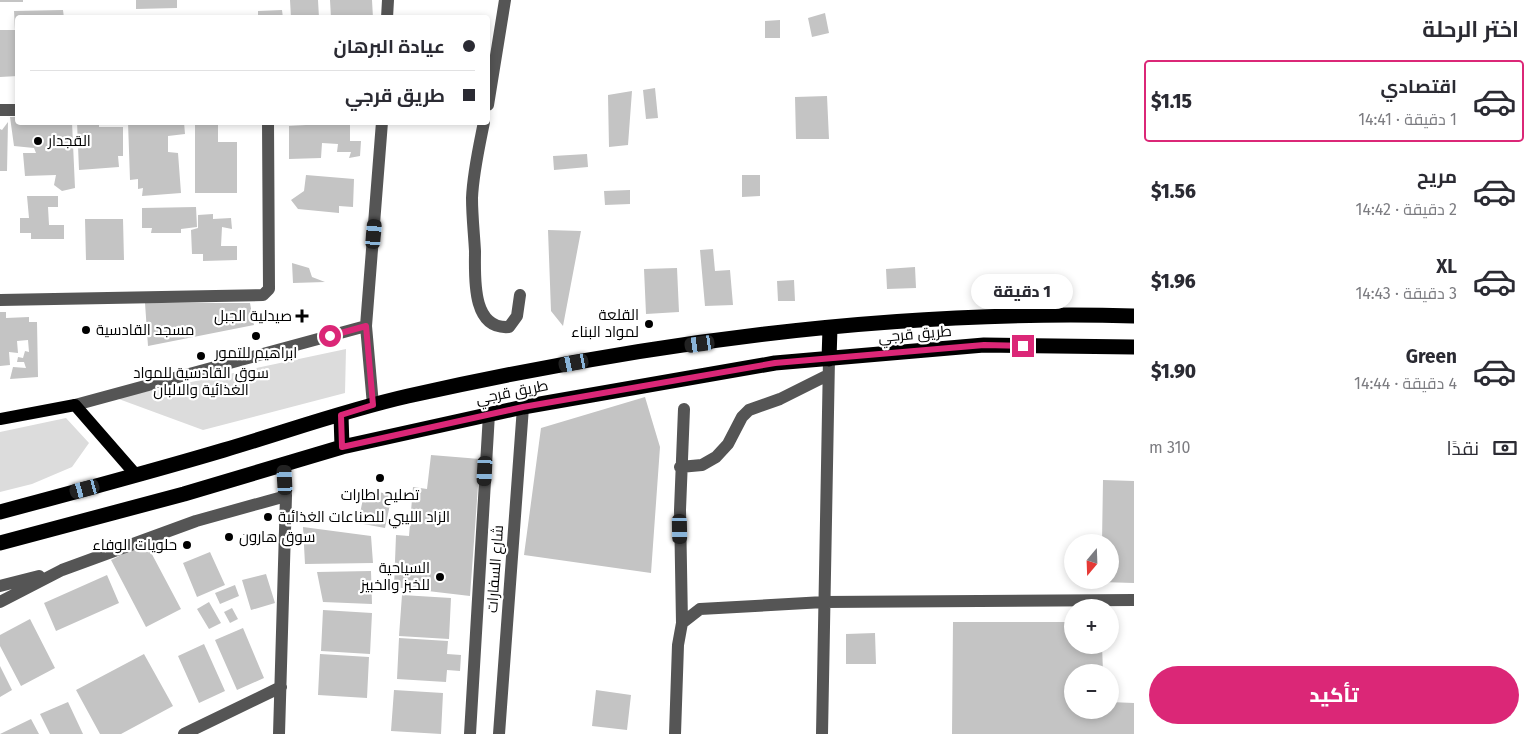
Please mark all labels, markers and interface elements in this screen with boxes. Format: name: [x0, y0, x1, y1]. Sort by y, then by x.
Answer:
text: اختر الرحلة: [1422, 16, 1519, 43]
text: عيادة البرهان: [334, 35, 445, 58]
text: اقتصادي: [1381, 75, 1457, 98]
icon: car: [1472, 79, 1517, 124]
text: طريق قرجي: [345, 84, 445, 107]
text: $1.15: [1151, 90, 1192, 113]
text: 1 دقيقة · 14:41: [1358, 110, 1457, 129]
place label: القجدار: [47, 132, 91, 150]
marker: القجدار: [32, 135, 44, 147]
text: مريح: [1417, 165, 1457, 188]
icon: car: [1472, 169, 1517, 214]
text: $1.56: [1151, 180, 1196, 203]
text: 2 دقيقة · 14:42: [1356, 200, 1457, 219]
car: [365, 218, 382, 250]
text: XL: [1436, 255, 1457, 278]
icon: car: [1472, 259, 1517, 304]
text: $1.96: [1151, 270, 1196, 293]
callout: 1 دقيقة: [972, 274, 1074, 308]
text: 1 دقيقة: [993, 282, 1051, 301]
text: 3 دقيقة · 14:43: [1355, 284, 1457, 303]
place label: القلعة لمواد البناء: [571, 306, 639, 341]
place label: صيدلية الجبل: [214, 307, 292, 326]
marker: صيدلية الجبل: [296, 310, 308, 322]
marker: القلعة لمواد البناء: [643, 318, 655, 330]
place label: مسجد القادسية: [96, 321, 194, 339]
street label: طريق قرجي: [878, 322, 953, 349]
marker: مسجد القادسية: [80, 324, 92, 336]
route start: [319, 325, 341, 347]
marker: ابراهيم للتمور: [250, 330, 262, 342]
car: [684, 334, 715, 354]
route end: [1012, 335, 1034, 357]
place label: ابراهيم للتمور: [214, 344, 297, 363]
text: Green: [1406, 345, 1457, 368]
icon: car: [1472, 349, 1517, 394]
marker: سوق القادسية للمواد الغذائية والالبان: [195, 350, 207, 362]
car: [557, 353, 590, 373]
text: $1.90: [1151, 360, 1196, 383]
place label: سوق القادسية للمواد الغذائية والالبان: [133, 364, 269, 400]
text: 4 دقيقة · 14:44: [1354, 374, 1457, 393]
street label: طريق قرجي: [474, 376, 550, 411]
icon: cash: [1491, 434, 1519, 462]
text: نقدًا: [1447, 437, 1479, 460]
text: 310 m: [1149, 438, 1190, 457]
car: [476, 456, 493, 486]
car: [276, 465, 293, 495]
marker: تصليح اطارات: [374, 472, 386, 484]
car: [68, 478, 101, 500]
place label: تصليح اطارات: [341, 486, 419, 506]
place label: الزاد الليبي للصناعات الغذائية: [278, 508, 450, 529]
marker: الزاد الليبي للصناعات الغذائية: [262, 511, 274, 523]
car: [672, 514, 687, 544]
street label: شارع السفارات: [483, 525, 509, 614]
place label: سوق هارون: [239, 528, 315, 547]
marker: سوق هارون: [223, 531, 235, 543]
north arrow: [1064, 534, 1119, 589]
map controls: [1064, 534, 1119, 719]
place label: حلويات الوفاء: [93, 536, 177, 554]
marker: حلويات الوفاء: [181, 539, 193, 551]
place label: السياحية للخبز والخبيز: [360, 559, 430, 594]
marker: السياحية للخبز والخبيز: [434, 571, 446, 583]
button: +: [1064, 599, 1119, 654]
button: −: [1064, 664, 1119, 719]
button: تأكيد: [1149, 666, 1519, 724]

